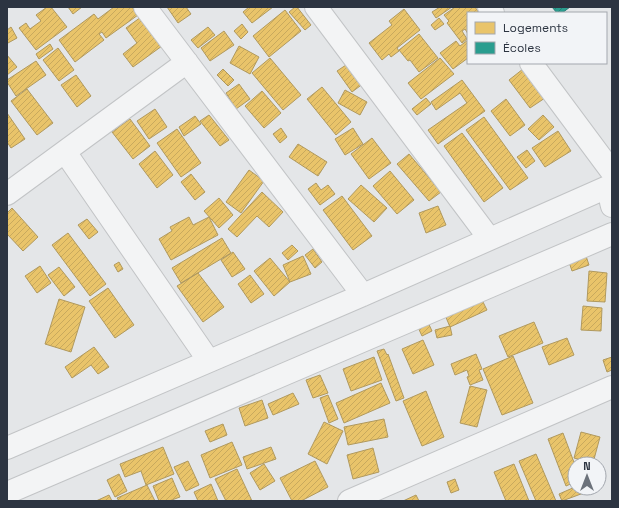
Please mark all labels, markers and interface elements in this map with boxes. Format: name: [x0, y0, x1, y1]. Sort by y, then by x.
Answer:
legend: [467, 12, 607, 64]
text: Logements: [503, 20, 568, 36]
text: Écoles: [503, 40, 541, 56]
north arrow: [567, 456, 607, 496]
text: N: [583, 459, 591, 473]

